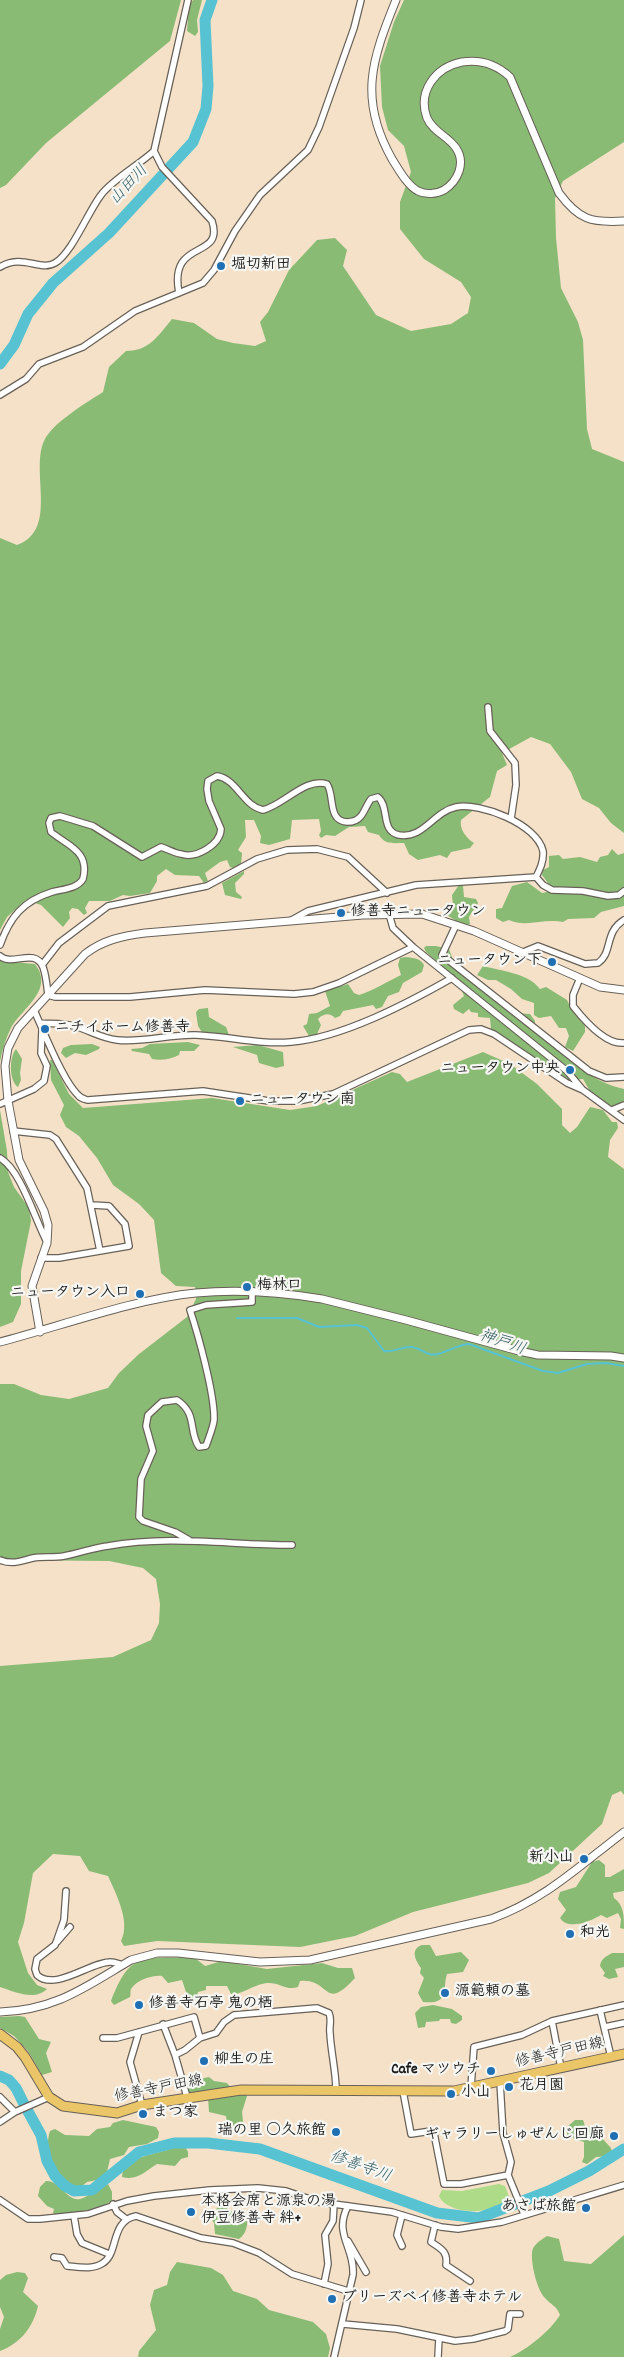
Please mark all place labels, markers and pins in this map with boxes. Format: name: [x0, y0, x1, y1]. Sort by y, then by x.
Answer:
place label: 堀切新田: [231, 257, 291, 275]
marker: 堀切新田: [215, 260, 227, 272]
place label: 修善寺ニュータウン: [351, 904, 486, 922]
marker: 修善寺ニュータウン: [335, 907, 347, 919]
place label: ニュータウン下: [437, 953, 542, 971]
marker: ニュータウン下: [546, 956, 558, 968]
place label: ニチイホーム修善寺: [55, 1020, 190, 1038]
marker: ニチイホーム修善寺: [39, 1023, 51, 1035]
place label: ニュータウン中央: [440, 1061, 560, 1079]
marker: ニュータウン中央: [564, 1064, 576, 1076]
place label: ニュータウン南: [250, 1092, 355, 1110]
marker: ニュータウン南: [234, 1095, 246, 1107]
place label: 梅林口: [257, 1278, 302, 1296]
marker: 梅林口: [241, 1281, 253, 1293]
place label: ニュータウン入口: [10, 1285, 130, 1303]
marker: ニュータウン入口: [134, 1288, 146, 1300]
place label: 新小山: [529, 1850, 574, 1868]
marker: 新小山: [578, 1853, 590, 1865]
place label: 和光: [580, 1925, 610, 1943]
marker: 和光: [564, 1928, 576, 1940]
place label: 源範頼の墓: [455, 1984, 530, 2002]
marker: 源範頼の墓: [439, 1987, 451, 1999]
place label: 修善寺石亭 鬼の栖: [149, 1996, 272, 2014]
marker: 修善寺石亭 鬼の栖: [133, 1999, 145, 2011]
place label: 柳生の庄: [214, 2052, 274, 2070]
marker: 柳生の庄: [198, 2055, 210, 2067]
place label: Cafe マツウチ: [391, 2062, 481, 2080]
marker: Cafe マツウチ: [485, 2065, 497, 2077]
place label: 花月園: [519, 2078, 564, 2096]
marker: 花月園: [503, 2081, 515, 2093]
place label: 小山: [461, 2085, 491, 2103]
marker: 小山: [445, 2088, 457, 2100]
place label: まつ家: [153, 2105, 198, 2123]
marker: まつ家: [137, 2108, 149, 2120]
place label: 瑞の里 ○久旅館: [218, 2123, 326, 2141]
marker: 瑞の里 ○久旅館: [330, 2126, 342, 2138]
place label: ギャラリーしゅぜんじ回廊: [424, 2127, 604, 2145]
marker: ギャラリーしゅぜんじ回廊: [608, 2130, 620, 2142]
place label: 本格会席と源泉の湯 伊豆修善寺 絆+: [201, 2194, 336, 2229]
place label: あさば旅館: [501, 2199, 576, 2217]
marker: あさば旅館: [580, 2202, 592, 2214]
marker: 本格会席と源泉の湯 伊豆修善寺 絆+: [185, 2206, 197, 2218]
place label: ブリーズベイ修善寺ホテル: [342, 2290, 522, 2308]
marker: ブリーズベイ修善寺ホテル: [326, 2293, 338, 2305]

